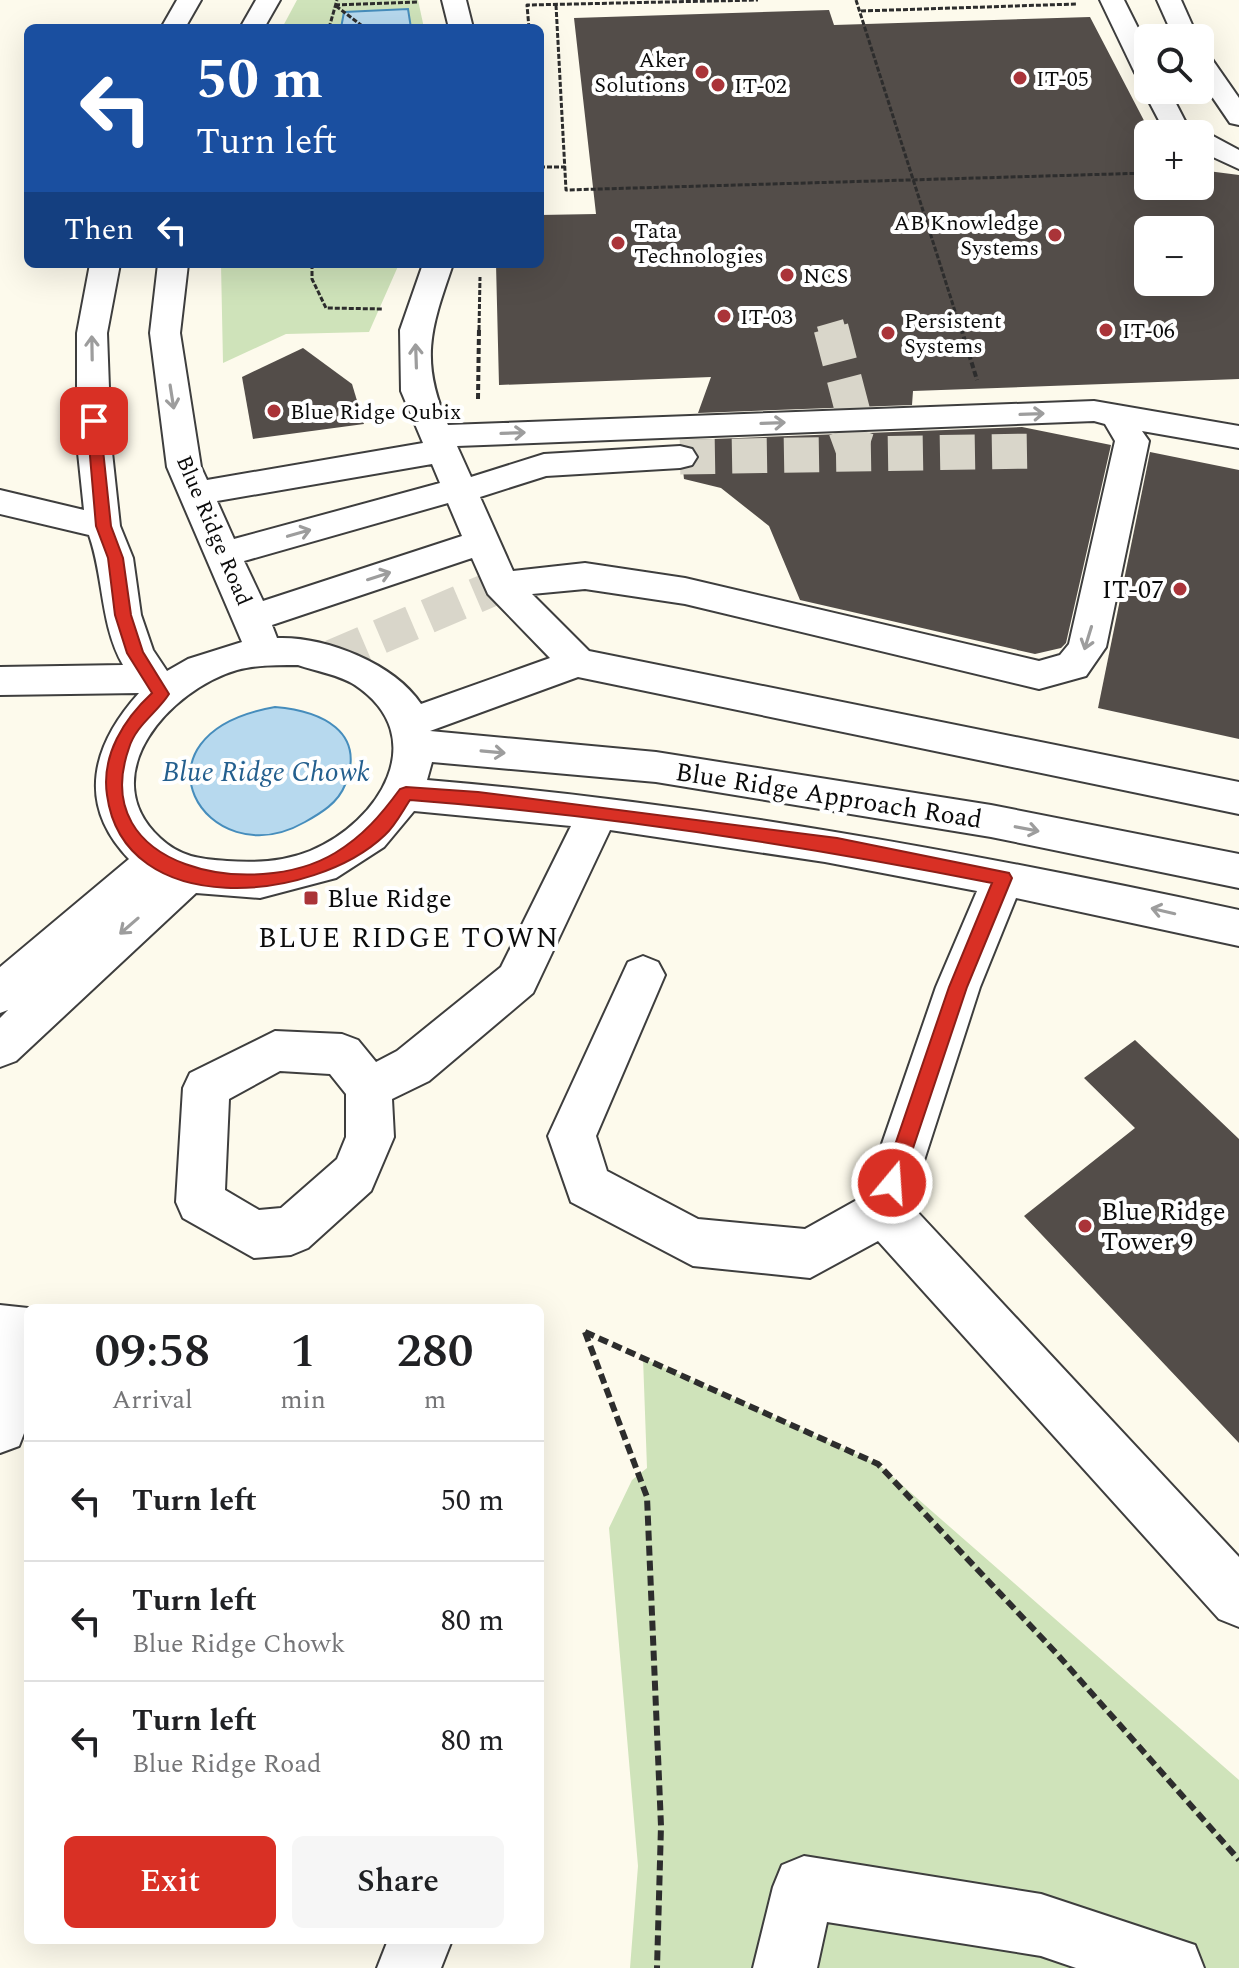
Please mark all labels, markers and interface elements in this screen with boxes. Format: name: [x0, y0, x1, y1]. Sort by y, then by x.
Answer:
map controls: [1134, 24, 1214, 296]
button: search: [1134, 24, 1214, 104]
text: 50 m: [196, 38, 323, 123]
place label: Aker Solutions: [594, 44, 686, 102]
icon: left: [64, 56, 168, 160]
marker: Aker Solutions: [693, 63, 711, 81]
place label: IT-05: [1036, 63, 1089, 96]
marker: IT-05: [1011, 69, 1029, 87]
place label: IT-02: [734, 70, 787, 103]
marker: IT-02: [709, 76, 727, 94]
text: Turn left: [196, 115, 337, 170]
button: +: [1134, 120, 1214, 200]
text: Then: [64, 207, 134, 253]
place label: AB Knowledge Systems: [894, 207, 1039, 265]
icon: left: [150, 208, 194, 252]
place label: Tata Technologies: [634, 215, 764, 273]
button: −: [1134, 216, 1214, 296]
marker: AB Knowledge Systems: [1046, 226, 1064, 244]
marker: Tata Technologies: [609, 234, 627, 252]
place label: NCS: [803, 260, 848, 293]
marker: NCS: [778, 266, 796, 284]
place label: IT-03: [740, 301, 793, 334]
place label: Persistent Systems: [904, 305, 1002, 363]
marker: IT-03: [715, 307, 733, 325]
place label: IT-06: [1122, 315, 1175, 348]
marker: IT-06: [1097, 321, 1115, 339]
marker: Persistent Systems: [879, 324, 897, 342]
one-way arrow: [85, 335, 100, 362]
one-way arrow: [408, 343, 423, 370]
one-way arrow: [165, 384, 180, 409]
pin: [60, 387, 128, 455]
place label: Blue Ridge Qubix: [290, 396, 461, 429]
icon: arrive: [72, 399, 116, 443]
marker: Blue Ridge Qubix: [265, 402, 283, 420]
one-way arrow: [1018, 406, 1045, 421]
one-way arrow: [759, 416, 786, 431]
one-way arrow: [499, 425, 526, 440]
street label: Blue Ridge Road: [167, 450, 260, 611]
one-way arrow: [286, 525, 312, 540]
one-way arrow: [365, 568, 391, 583]
place label: IT-07: [1102, 570, 1164, 610]
marker: IT-07: [1171, 580, 1189, 598]
one-way arrow: [1080, 625, 1094, 650]
one-way arrow: [479, 745, 506, 760]
water label: Blue Ridge Chowk: [162, 751, 370, 794]
street label: Blue Ridge Approach Road: [673, 752, 985, 840]
one-way arrow: [1014, 822, 1040, 837]
place label: Blue Ridge: [327, 879, 452, 919]
marker: Blue Ridge: [302, 889, 320, 907]
one-way arrow: [1151, 903, 1176, 918]
one-way arrow: [120, 916, 140, 934]
district label: BLUE RIDGE TOWN: [258, 917, 560, 960]
position arrow: [850, 1141, 934, 1225]
place label: Blue Ridge Tower 9: [1101, 1192, 1226, 1262]
marker: Blue Ridge Tower 9: [1076, 1217, 1094, 1235]
text: 09:58: [94, 1315, 210, 1388]
text: 1: [290, 1315, 316, 1388]
text: 280: [396, 1315, 474, 1388]
text: Arrival: [112, 1380, 193, 1420]
text: min: [280, 1380, 326, 1420]
text: m: [424, 1380, 446, 1420]
text: Turn left: [132, 1478, 257, 1524]
text: 50 m: [441, 1478, 504, 1524]
icon: left: [64, 1479, 108, 1523]
text: Turn left: [132, 1578, 257, 1624]
text: 80 m: [441, 1598, 504, 1644]
icon: left: [64, 1599, 108, 1643]
text: Blue Ridge Chowk: [132, 1624, 345, 1664]
text: Turn left: [132, 1698, 257, 1744]
text: 80 m: [441, 1718, 504, 1764]
icon: left: [64, 1719, 108, 1763]
text: Blue Ridge Road: [132, 1744, 322, 1784]
button: Exit: [64, 1836, 276, 1928]
button: Share: [292, 1836, 504, 1928]

